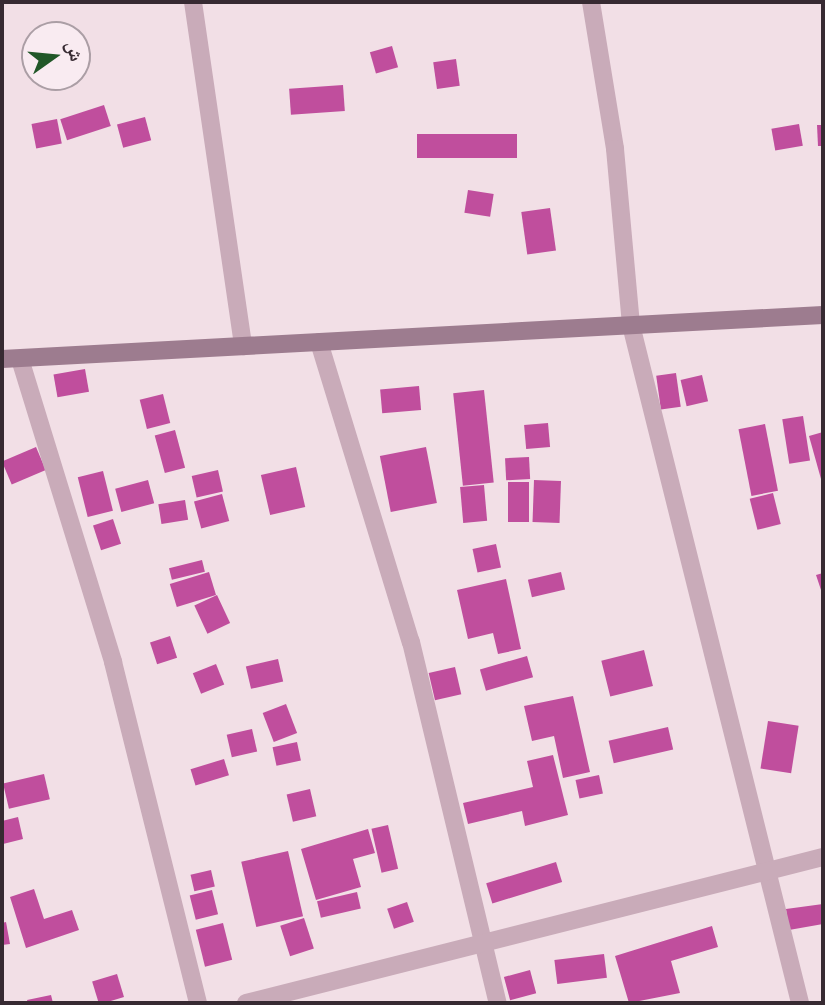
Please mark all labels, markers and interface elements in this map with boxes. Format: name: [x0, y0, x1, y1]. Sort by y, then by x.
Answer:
north arrow: [21, 21, 91, 91]
text: ش: [60, 38, 90, 64]

